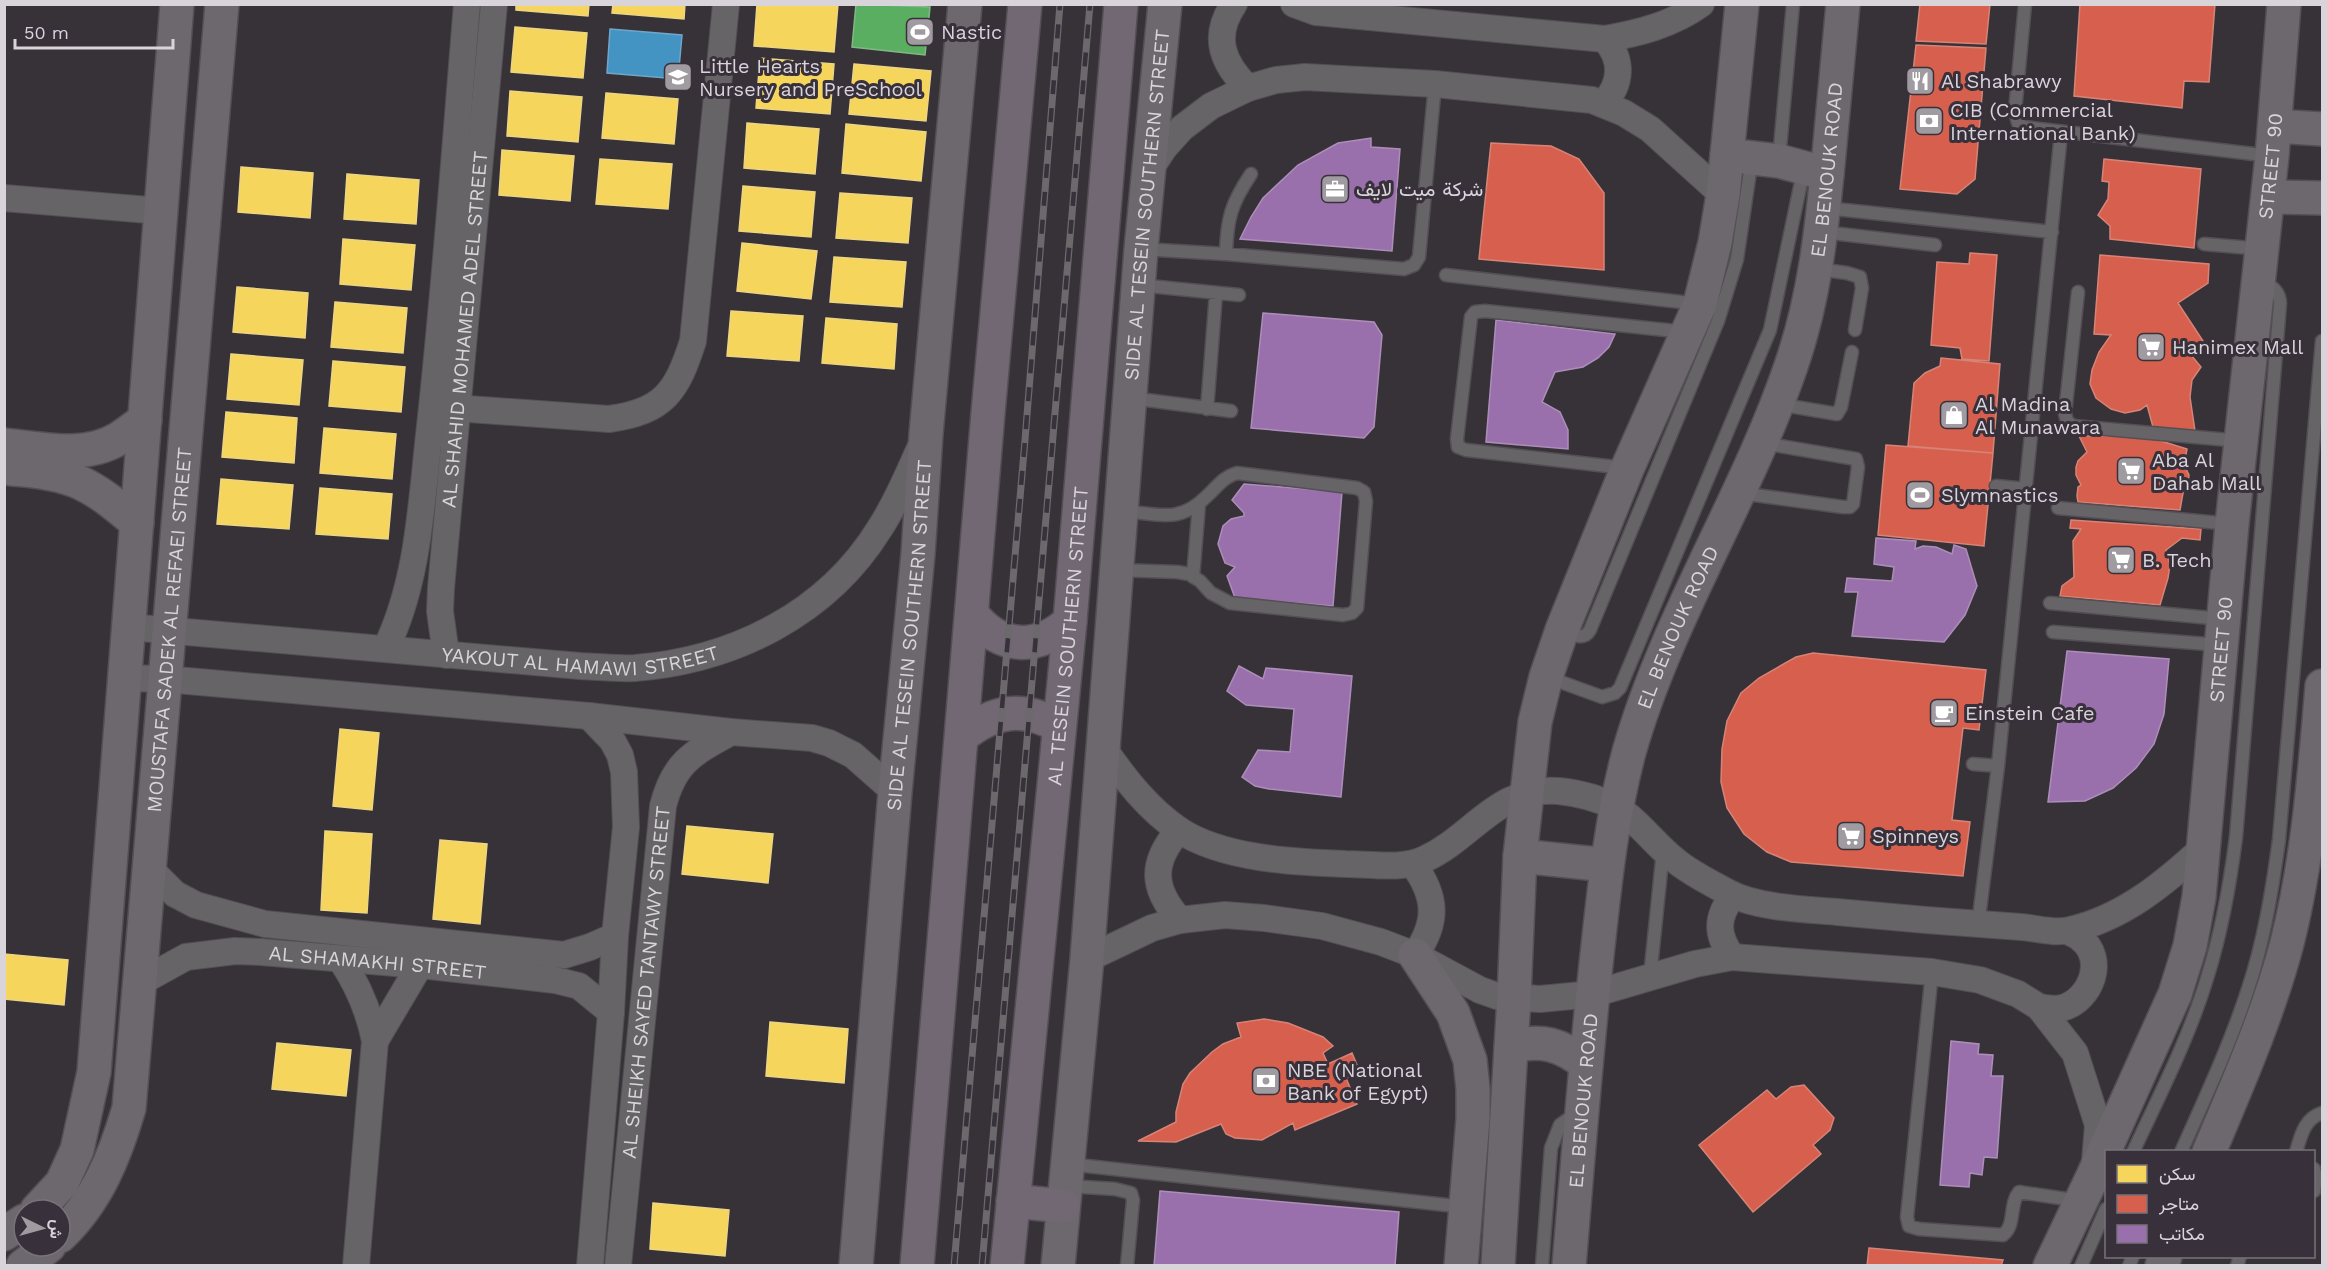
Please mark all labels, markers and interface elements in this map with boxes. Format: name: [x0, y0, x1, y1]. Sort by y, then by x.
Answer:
scale bar: [15, 12, 172, 50]
sports icon: Nastic: [904, 16, 936, 48]
place label: Nastic: [941, 20, 1002, 44]
text: 50 m: [24, 22, 69, 43]
street label: SIDE AL TESEIN SOUTHERN STREET: [1119, 28, 1174, 381]
place label: Little Hearts Nursery and PreSchool: [699, 54, 922, 101]
school or university icon: Little Hearts Nursery and PreSchool: [662, 61, 694, 93]
restaurant icon: Al Shabrawy: [1904, 65, 1936, 97]
place label: Al Shabrawy: [1941, 69, 2062, 93]
street label: EL BENOUK ROAD: [1805, 81, 1848, 259]
place label: CIB (Commercial International Bank): [1950, 98, 2136, 145]
bank icon: CIB (Commercial International Bank): [1913, 105, 1945, 137]
street label: STREET 90: [2253, 112, 2287, 220]
street label: AL SHAHID MOHAMED ADEL STREET: [436, 150, 493, 509]
office icon: شركة ميت لايف: [1319, 173, 1351, 205]
place label: شركة ميت لايف: [1356, 177, 1483, 202]
supermarket icon: Hanimex Mall: [2135, 331, 2167, 363]
place label: Hanimex Mall: [2172, 335, 2303, 359]
place label: Al Madina Al Munawara: [1975, 392, 2100, 439]
shop icon: Al Madina Al Munawara: [1938, 399, 1970, 431]
street label: MOUSTAFA SADEK AL REFAEI STREET: [142, 446, 197, 813]
place label: Aba Al Dahab Mall: [2152, 448, 2261, 495]
supermarket icon: Aba Al Dahab Mall: [2115, 455, 2147, 487]
street label: SIDE AL TESEIN SOUTHERN STREET: [881, 459, 936, 812]
sports icon: Slymnastics: [1904, 479, 1936, 511]
place label: Slymnastics: [1941, 483, 2059, 507]
street label: AL TESEIN SOUTHERN STREET: [1042, 485, 1093, 787]
street label: EL BENOUK ROAD: [1632, 542, 1724, 712]
supermarket icon: B. Tech: [2105, 544, 2137, 576]
place label: B. Tech: [2142, 548, 2212, 572]
street label: STREET 90: [2204, 595, 2238, 703]
street label: YAKOUT AL HAMAWI STREET: [440, 640, 721, 680]
cafe icon: Einstein Cafe: [1928, 697, 1960, 729]
place label: Einstein Cafe: [1965, 701, 2095, 725]
street label: AL SHEIKH SAYED TANTAWY STREET: [617, 805, 675, 1160]
supermarket icon: Spinneys: [1835, 820, 1867, 852]
place label: Spinneys: [1872, 824, 1959, 848]
street label: AL SHAMAKHI STREET: [268, 941, 487, 984]
street label: EL BENOUK ROAD: [1563, 1012, 1603, 1189]
place label: NBE (National Bank of Egypt): [1287, 1058, 1428, 1105]
bank icon: NBE (National Bank of Egypt): [1250, 1065, 1282, 1097]
legend: [2105, 1150, 2315, 1258]
text: سكن: [2159, 1163, 2195, 1185]
text: متاجر: [2158, 1193, 2199, 1215]
north arrow: [12, 1198, 72, 1258]
text: ش: [46, 1219, 67, 1240]
text: مكاتب: [2159, 1223, 2205, 1244]

